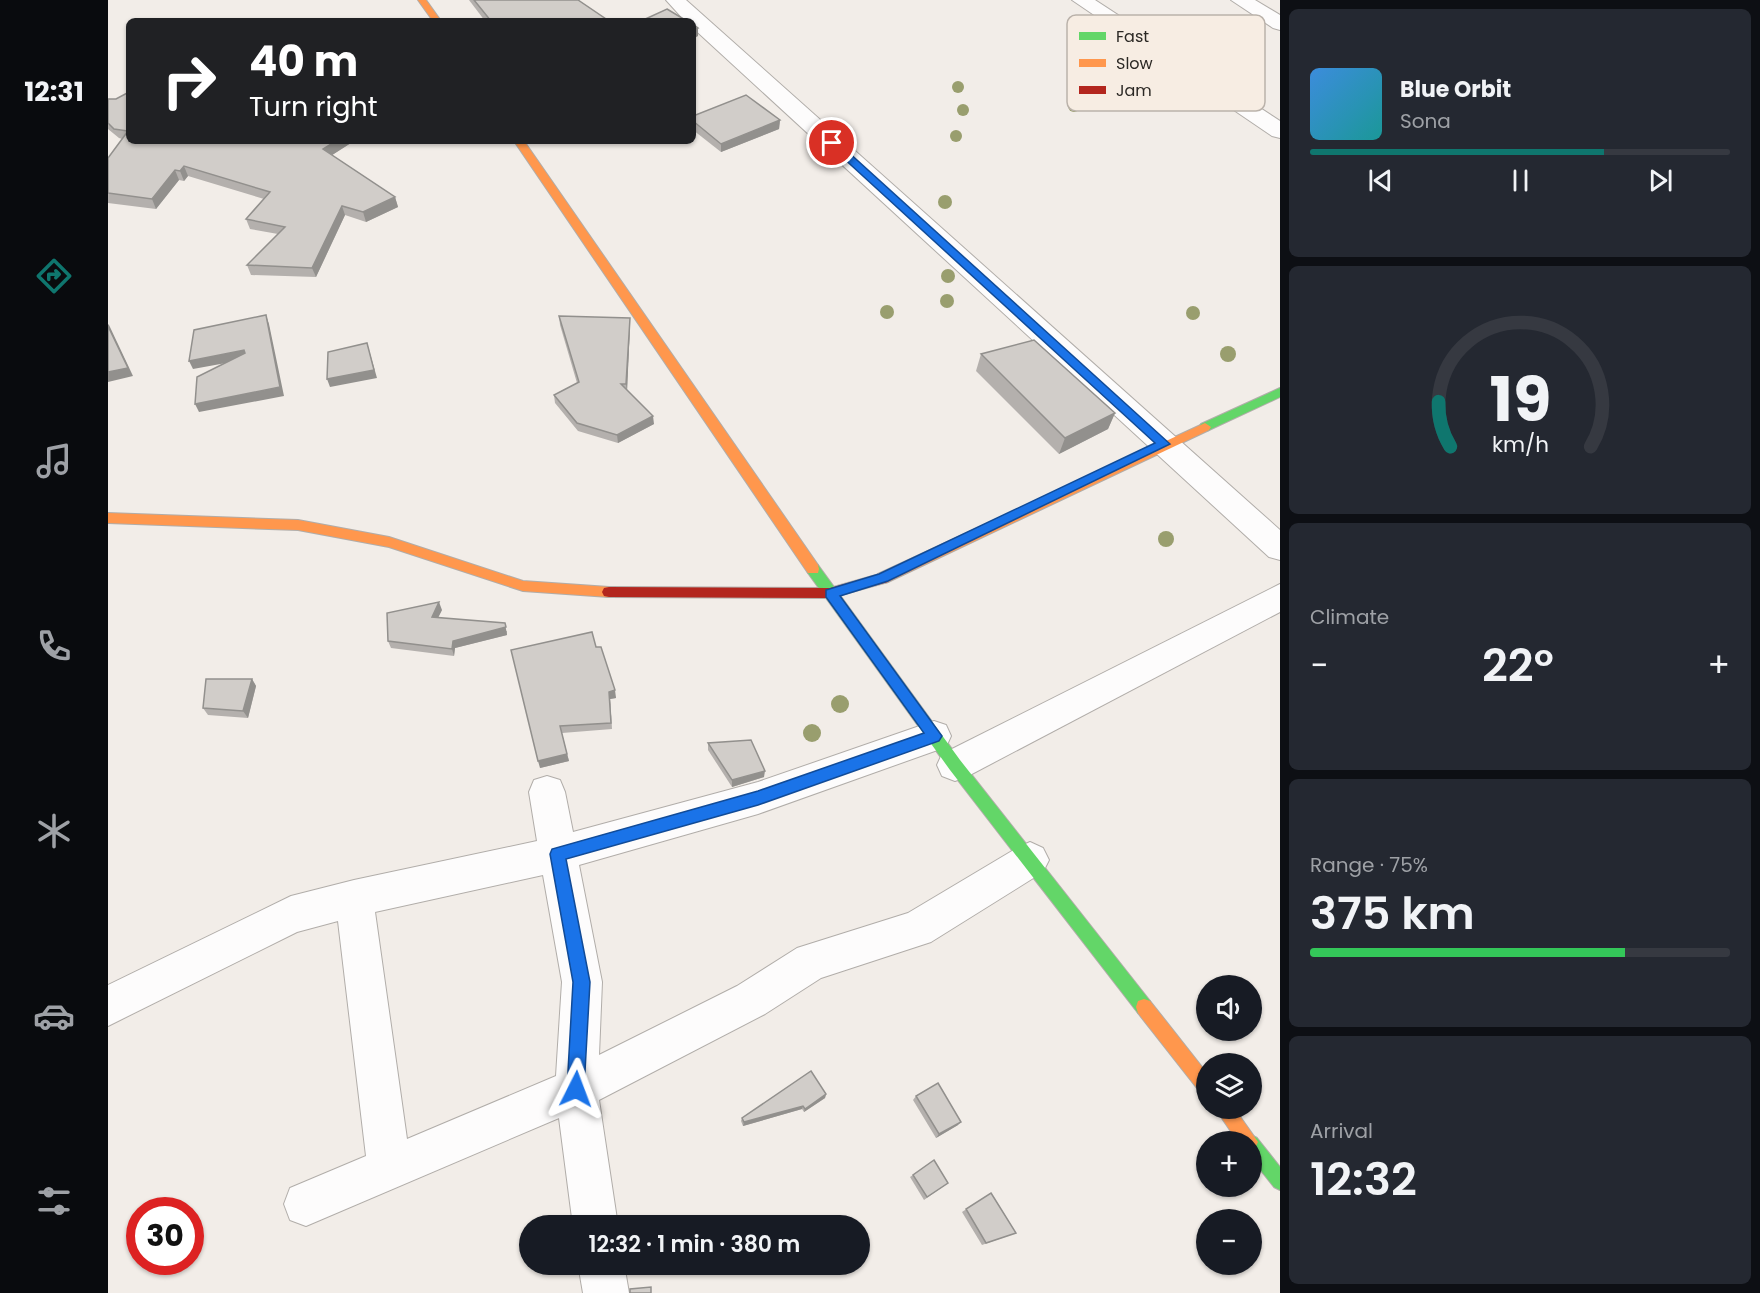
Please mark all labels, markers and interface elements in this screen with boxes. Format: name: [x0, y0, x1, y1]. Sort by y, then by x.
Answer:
legend: [1067, 15, 1265, 111]
text: Fast: [1116, 25, 1149, 48]
text: 40 m: [249, 32, 358, 91]
icon: right: [150, 42, 228, 120]
text: Slow: [1116, 52, 1153, 75]
text: 12:31: [24, 73, 84, 110]
text: Blue Orbit: [1400, 74, 1511, 105]
text: Jam: [1116, 79, 1152, 102]
text: Turn right: [249, 88, 378, 125]
text: Sona: [1400, 107, 1451, 135]
pin: [806, 117, 857, 168]
icon: arrive: [815, 126, 848, 159]
icon: previous: [1364, 164, 1397, 197]
icon: pause: [1504, 164, 1537, 197]
icon: next: [1644, 164, 1677, 197]
icon: directions: [33, 255, 75, 297]
text: 19: [1489, 355, 1551, 443]
text: km/h: [1491, 429, 1549, 460]
icon: music: [33, 440, 75, 482]
text: Climate: [1310, 603, 1389, 631]
icon: phone: [33, 625, 75, 667]
text: 22°: [1482, 634, 1554, 697]
text: −: [1310, 642, 1328, 689]
text: +: [1707, 642, 1730, 689]
icon: climate: [33, 810, 75, 852]
text: Range · 75%: [1310, 851, 1428, 879]
text: 375 km: [1310, 882, 1475, 945]
map controls: [1196, 975, 1262, 1275]
button: sound: [1196, 975, 1262, 1041]
icon: car: [33, 995, 75, 1037]
button: layers: [1196, 1053, 1262, 1119]
position arrow: [544, 1057, 608, 1121]
text: Arrival: [1310, 1117, 1373, 1145]
button: +: [1196, 1131, 1262, 1197]
text: 12:32: [1310, 1148, 1417, 1211]
icon: filters: [33, 1180, 75, 1222]
speed limit sign: 30: [126, 1197, 204, 1275]
button: −: [1196, 1209, 1262, 1275]
text: 12:32 · 1 min · 380 m: [589, 1229, 800, 1260]

